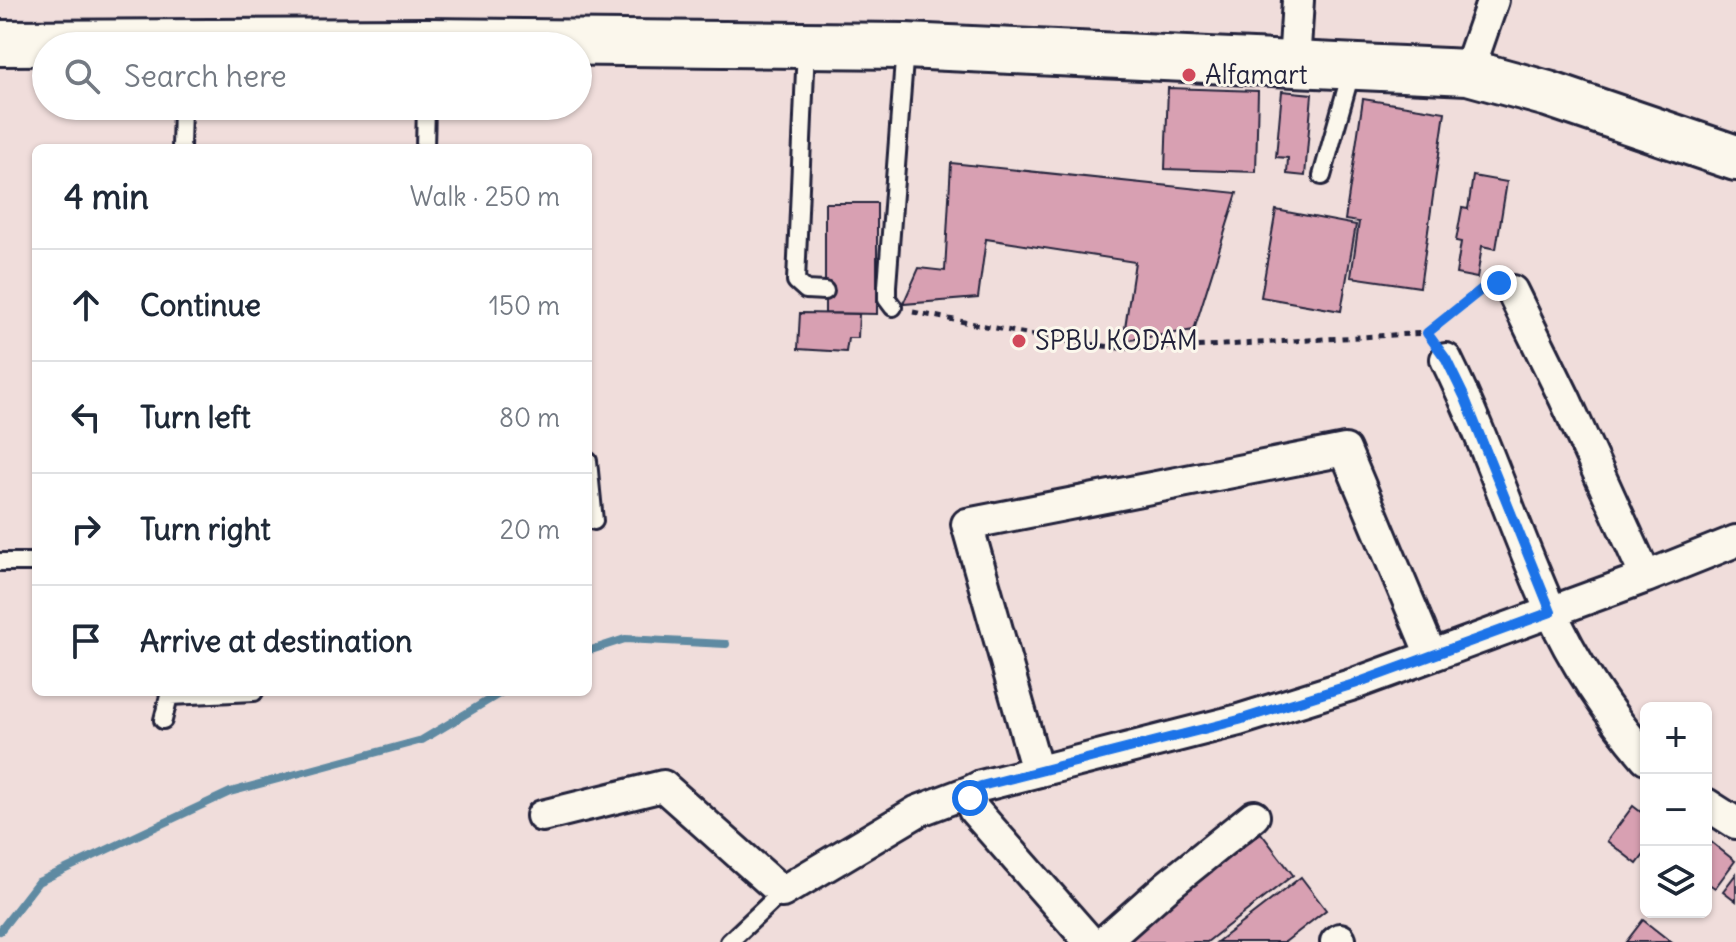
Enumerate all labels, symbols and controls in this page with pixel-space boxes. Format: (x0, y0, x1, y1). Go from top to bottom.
search box (32, 32, 592, 120)
icon: search (60, 54, 104, 98)
text: Search here (124, 57, 287, 95)
place label: Alfamart (1205, 58, 1308, 91)
marker: Alfamart (1180, 66, 1198, 84)
text: 4 min (64, 175, 149, 218)
text: Walk · 250 m (410, 180, 560, 213)
route end (1481, 265, 1517, 301)
icon: ahead (64, 283, 108, 327)
text: Continue (140, 286, 261, 324)
text: 150 m (489, 289, 560, 322)
place label: SPBU KODAM (1035, 324, 1198, 357)
marker: SPBU KODAM (1010, 332, 1028, 350)
icon: left (64, 395, 108, 439)
text: Turn left (140, 398, 251, 436)
text: 80 m (499, 401, 560, 434)
icon: right (64, 507, 108, 551)
text: Turn right (140, 510, 271, 548)
text: 20 m (500, 513, 560, 546)
icon: arrive (64, 619, 108, 663)
text: Arrive at destination (140, 622, 412, 660)
map controls (1640, 702, 1712, 918)
button: + (1640, 702, 1712, 774)
button: − (1640, 774, 1712, 846)
route start (952, 780, 988, 816)
button: layers (1640, 846, 1712, 918)

